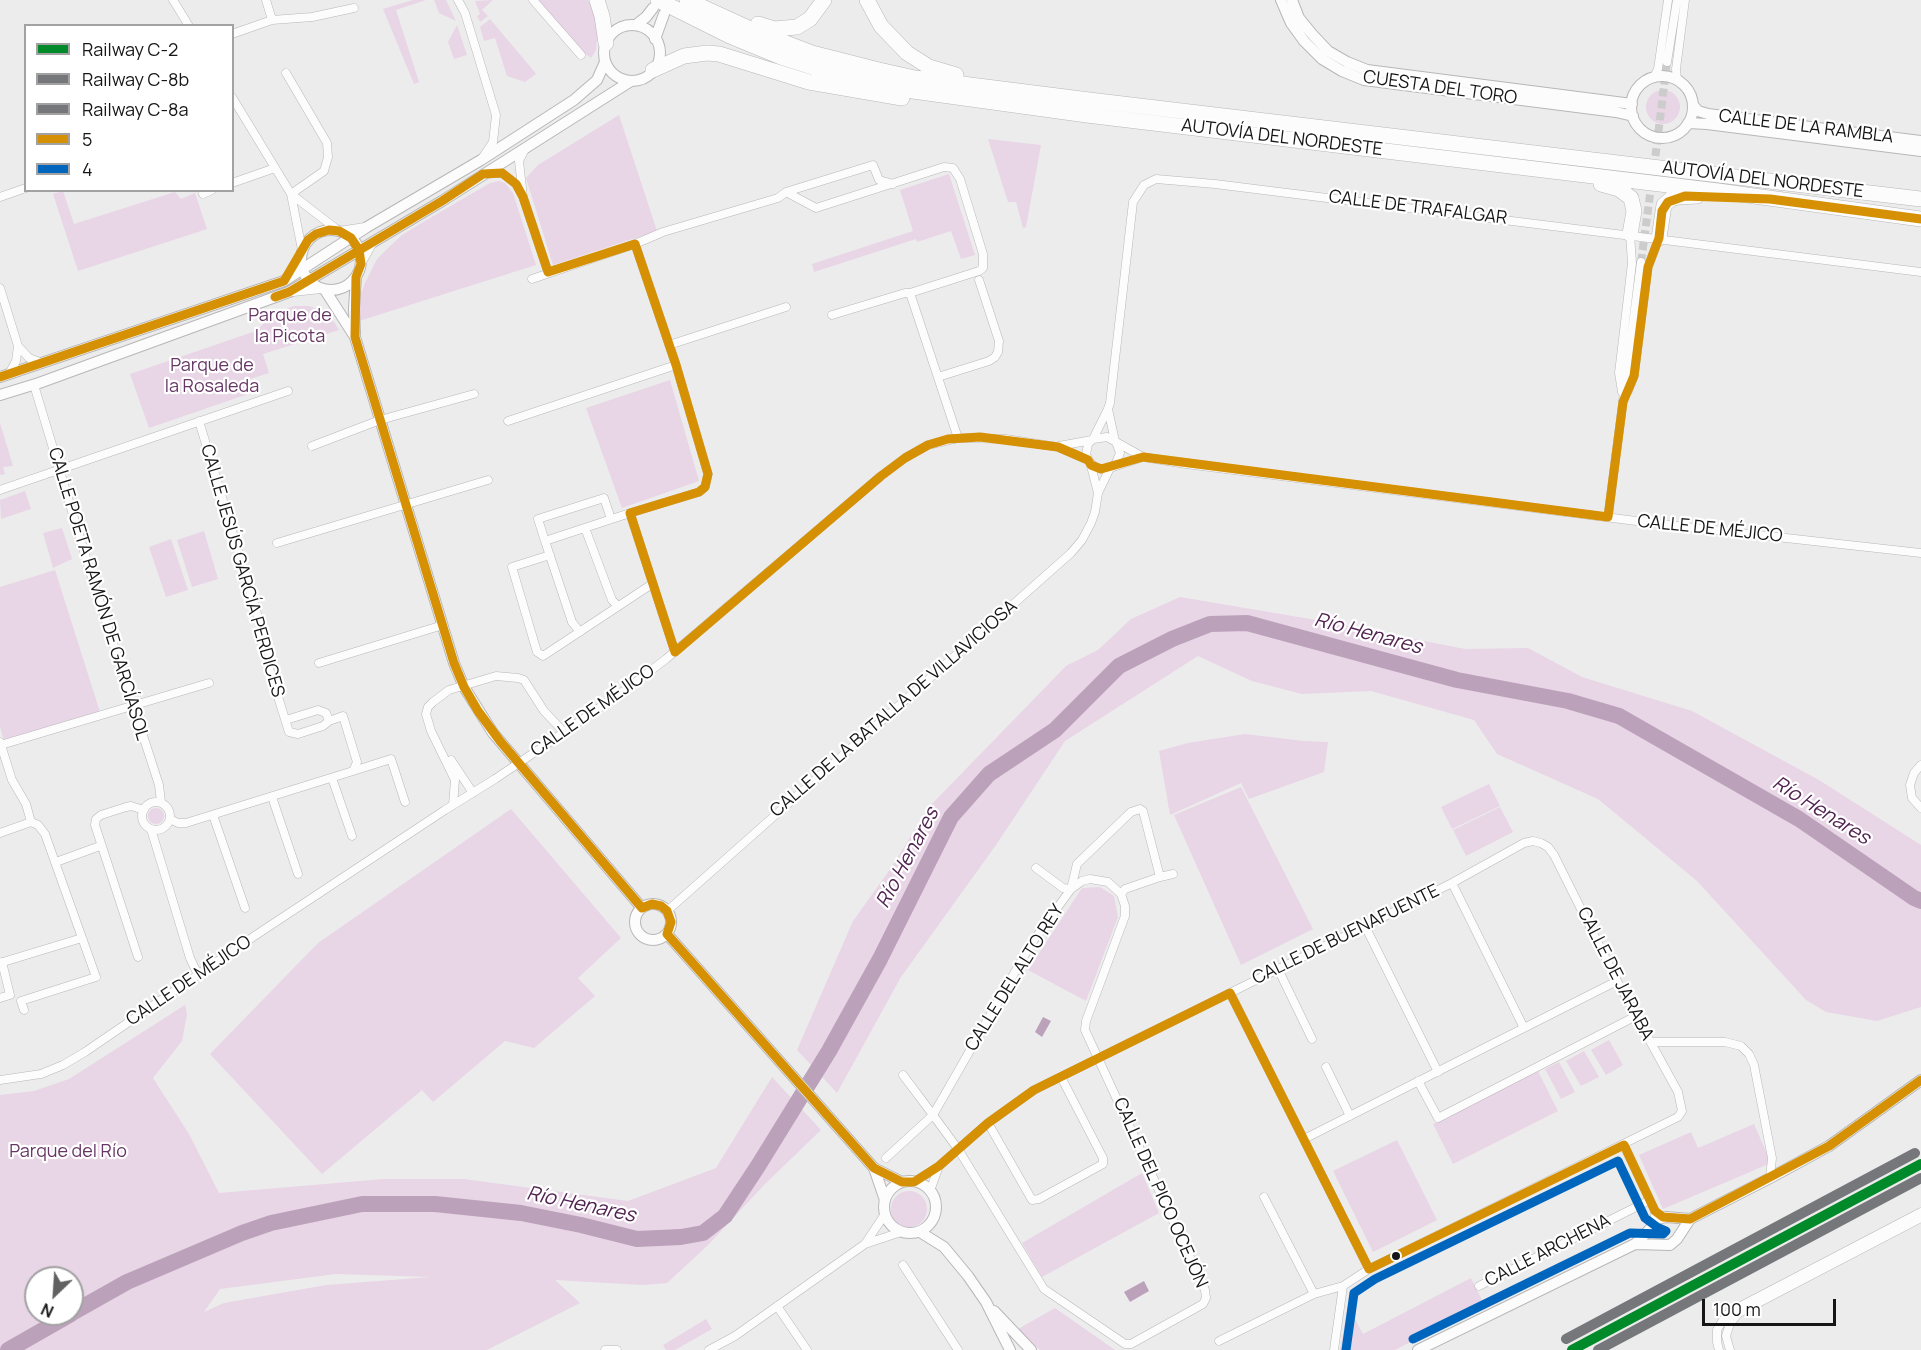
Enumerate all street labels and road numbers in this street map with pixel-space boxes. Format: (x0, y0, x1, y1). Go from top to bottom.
street label: CUESTA DEL TORO (1362, 67, 1518, 109)
street label: CALLE DE LA RAMBLA (1717, 106, 1895, 148)
street label: AUTOVÍA DEL NORDESTE (1180, 115, 1384, 161)
street label: AUTOVÍA DEL NORDESTE (1661, 157, 1865, 203)
street label: CALLE DE TRAFALGAR (1327, 186, 1509, 230)
street label: CALLE JESÚS GARCÍA PERDICES (196, 442, 288, 700)
street label: CALLE POETA RAMÓN DE GARCÍASOL (43, 445, 153, 743)
street label: CALLE DE MÉJICO (1636, 511, 1784, 547)
street label: CALLE DE LA BATALLA DE VILLAVICIOSA (766, 596, 1022, 822)
street label: CALLE DE MÉJICO (527, 660, 659, 762)
street label: CALLE DE BUENAFUENTE (1249, 880, 1443, 990)
street label: CALLE DEL ALTO REY (961, 901, 1069, 1055)
street label: CALLE DE JARABA (1572, 904, 1658, 1044)
street label: CALLE DE MÉJICO (122, 931, 256, 1031)
street label: CALLE DEL PICO OCEJÓN (1108, 1095, 1212, 1291)
street label: CALLE ARCHENA (1482, 1210, 1614, 1292)

